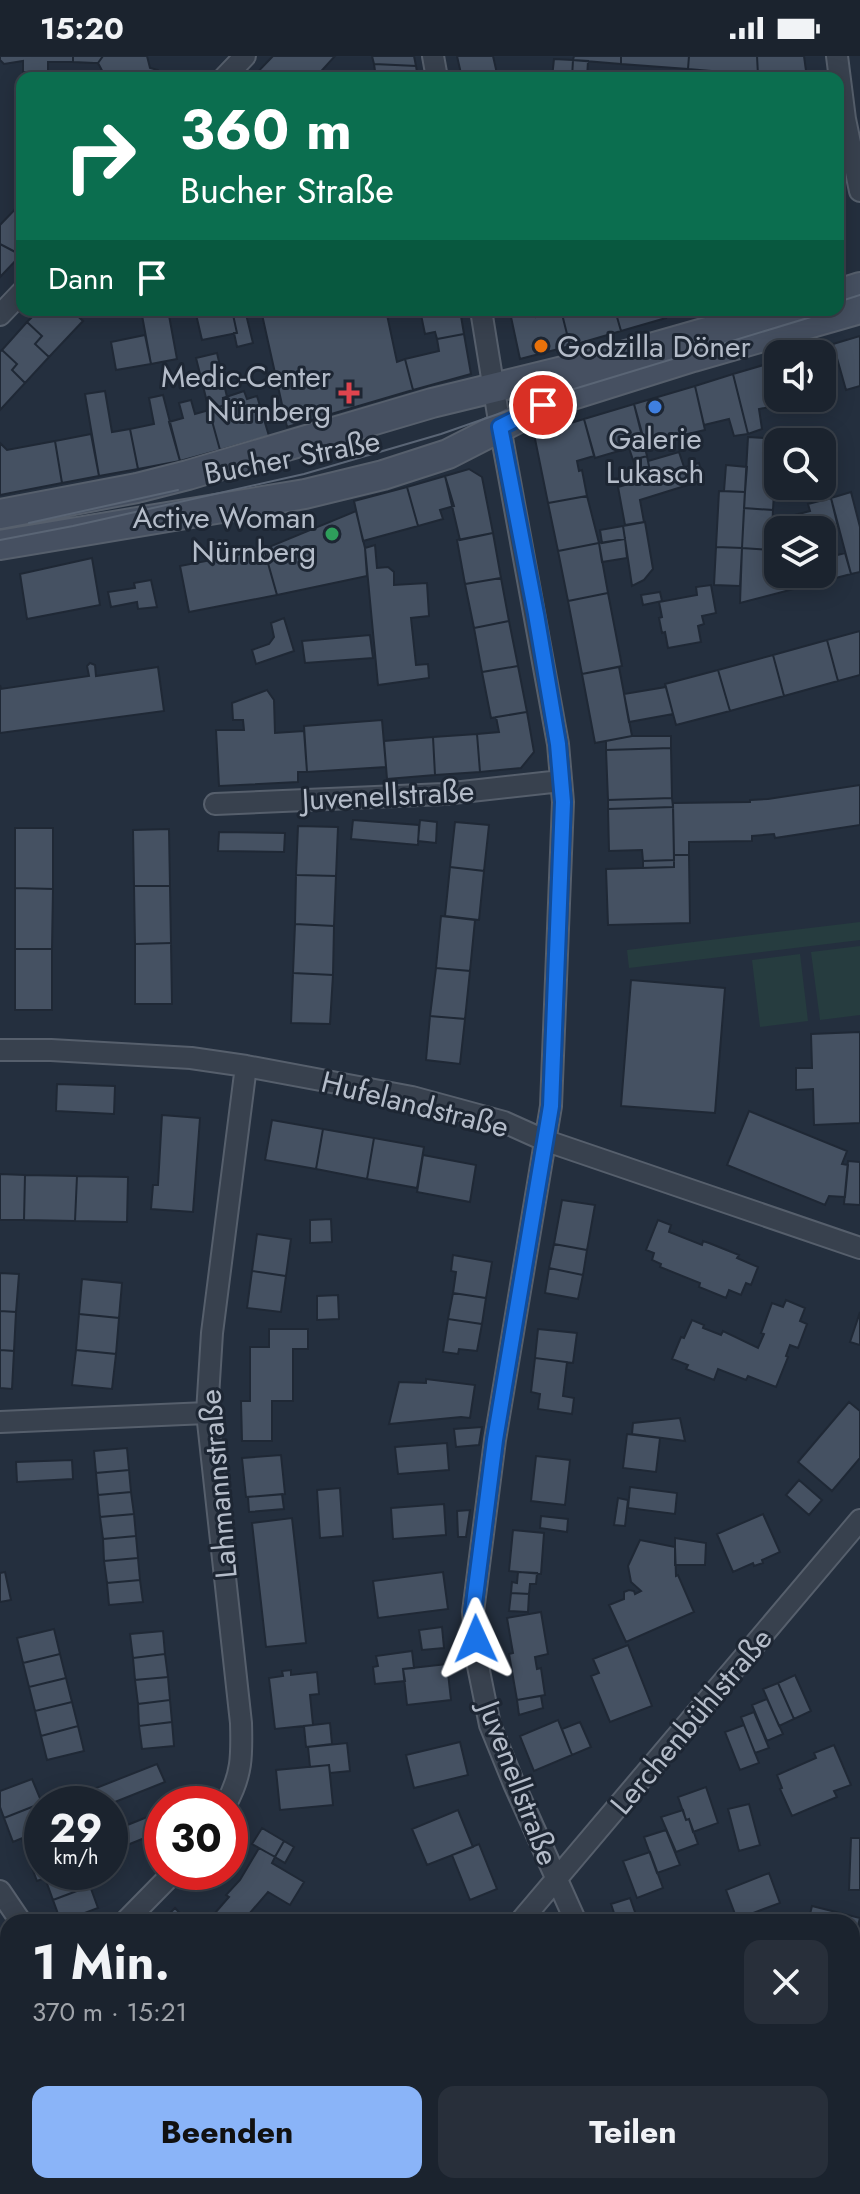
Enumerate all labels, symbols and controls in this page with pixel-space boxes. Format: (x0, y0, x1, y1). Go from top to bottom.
text: 15:20 (40, 7, 124, 50)
text: 360 m (180, 89, 352, 170)
icon: right (48, 104, 152, 208)
text: Bucher Straße (180, 164, 394, 216)
icon: arrive (130, 256, 174, 300)
text: Dann (48, 257, 114, 300)
place label: Godzilla Döner (557, 325, 752, 368)
marker: Godzilla Döner (532, 337, 550, 355)
map controls (764, 340, 836, 588)
button: sound (764, 340, 836, 412)
place label: Medic-Center Nürnberg (161, 355, 332, 432)
pin (509, 371, 577, 439)
marker: Medic-Center Nürnberg (338, 382, 360, 404)
icon: arrive (521, 383, 565, 427)
marker: Galerie Lukasch (646, 398, 664, 416)
place label: Galerie Lukasch (606, 417, 704, 494)
street label: Bucher Straße (200, 419, 384, 495)
button: search (764, 428, 836, 500)
place label: Active Woman Nürnberg (132, 496, 316, 573)
button: layers (764, 516, 836, 588)
marker: Active Woman Nürnberg (323, 525, 341, 543)
street label: Juvenellstraße (297, 769, 475, 821)
street label: Hufelandstraße (317, 1060, 513, 1148)
street label: Lahmannstraße (188, 1388, 248, 1580)
position arrow (434, 1597, 518, 1681)
street label: Lerchenbühlstraße (600, 1618, 782, 1824)
street label: Juvenellstraße (467, 1691, 570, 1871)
speed limit sign: 30 (144, 1786, 248, 1890)
text: 29 (50, 1799, 103, 1857)
text: km/h (53, 1843, 99, 1872)
text: 1 Min. (32, 1928, 170, 1997)
button: close (744, 1940, 828, 2024)
text: 370 m · 15:21 (32, 1993, 187, 2031)
button: Beenden (32, 2086, 422, 2178)
button: Teilen (438, 2086, 828, 2178)

